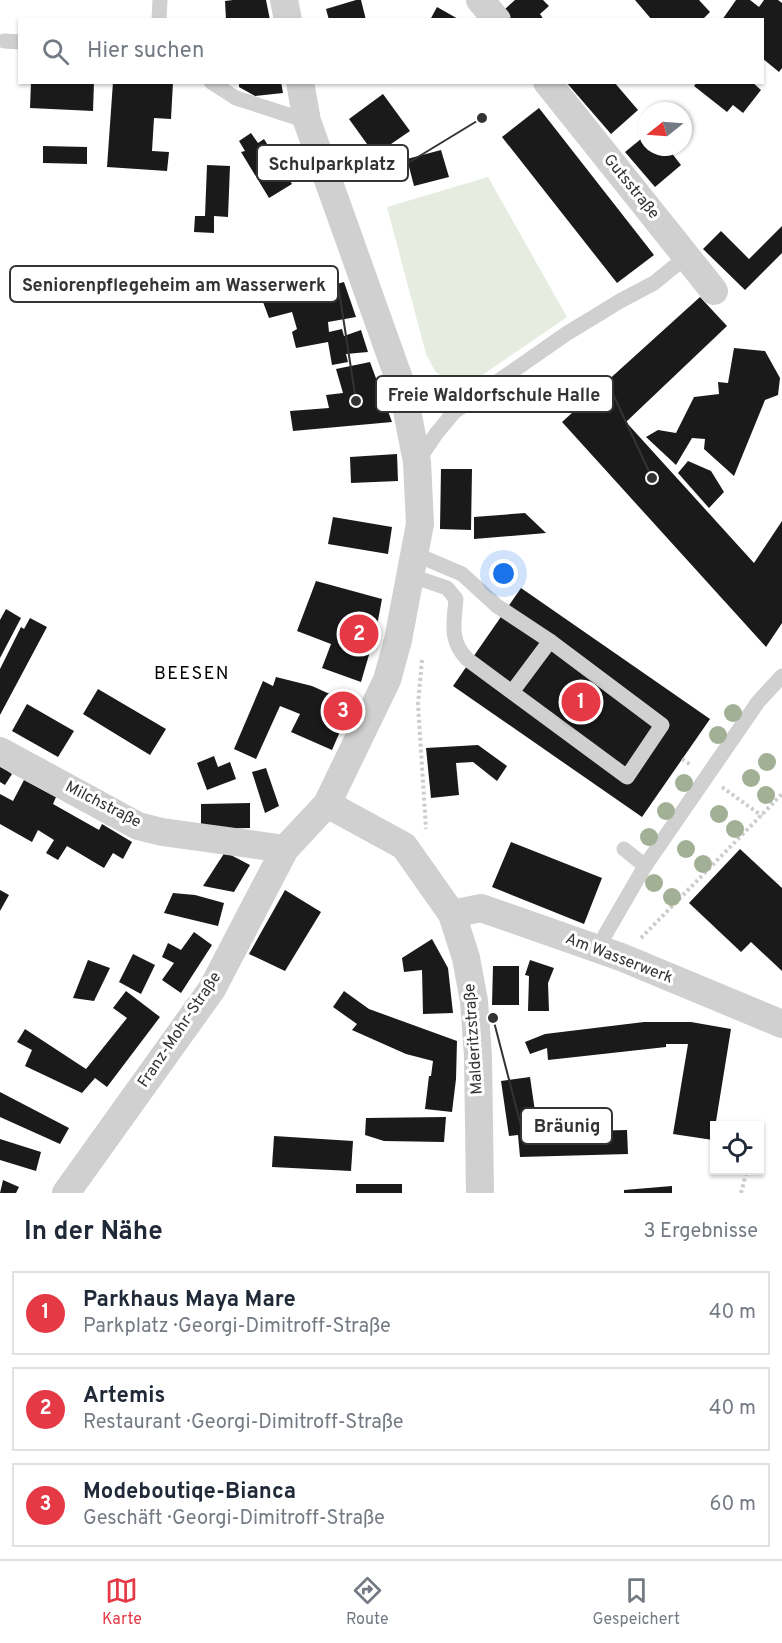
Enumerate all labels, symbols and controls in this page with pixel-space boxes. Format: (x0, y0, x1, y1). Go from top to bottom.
search box (18, 18, 764, 84)
icon: search (39, 35, 72, 68)
text: Hier suchen (87, 38, 204, 65)
north arrow (638, 102, 692, 156)
callout: Schulparkplatz (257, 145, 408, 181)
street label: Gutsstraße (599, 150, 663, 224)
text: Schulparkplatz (268, 154, 396, 177)
callout: Seniorenpflegeheim am Wasserwerk (10, 266, 338, 302)
text: Seniorenpflegeheim am Wasserwerk (22, 275, 326, 298)
callout: Freie Waldorfschule Halle (376, 376, 613, 412)
text: Freie Waldorfschule Halle (388, 385, 600, 408)
your location (489, 559, 518, 588)
pin: 2 (340, 612, 378, 656)
district label: BEESEN (154, 663, 230, 686)
pin: 1 (562, 680, 600, 724)
pin: 3 (324, 688, 362, 734)
street label: Milchstraße (62, 777, 144, 833)
street label: Am Wasserwerk (562, 929, 676, 989)
street label: Franz-Mohr-Straße (134, 968, 226, 1092)
street label: Malderitzstraße (460, 983, 488, 1095)
callout: Bräunig (521, 1108, 612, 1144)
text: Bräunig (534, 1116, 600, 1139)
map controls (710, 1121, 764, 1175)
button: locate (710, 1121, 764, 1175)
text: In der Nähe (24, 1216, 163, 1249)
text: 3 Ergebnisse (643, 1219, 758, 1245)
text: Parkhaus Maya Mare (83, 1287, 296, 1314)
text: 1 (42, 1300, 50, 1326)
text: 40 m (709, 1300, 756, 1326)
text: Parkplatz · Georgi-Dimitroff-Straße (83, 1314, 391, 1340)
text: Artemis (83, 1383, 165, 1410)
text: 2 (39, 1396, 52, 1422)
text: 40 m (709, 1396, 756, 1422)
text: Restaurant · Georgi-Dimitroff-Straße (83, 1410, 404, 1436)
text: Modeboutiqe-Bianca (83, 1479, 296, 1506)
text: 3 (40, 1492, 52, 1518)
text: 60 m (710, 1492, 756, 1518)
text: Geschäft · Georgi-Dimitroff-Straße (83, 1506, 385, 1532)
tab: Karte (102, 1574, 142, 1630)
tab: Route (346, 1574, 389, 1630)
tab: Gespeichert (593, 1574, 680, 1630)

